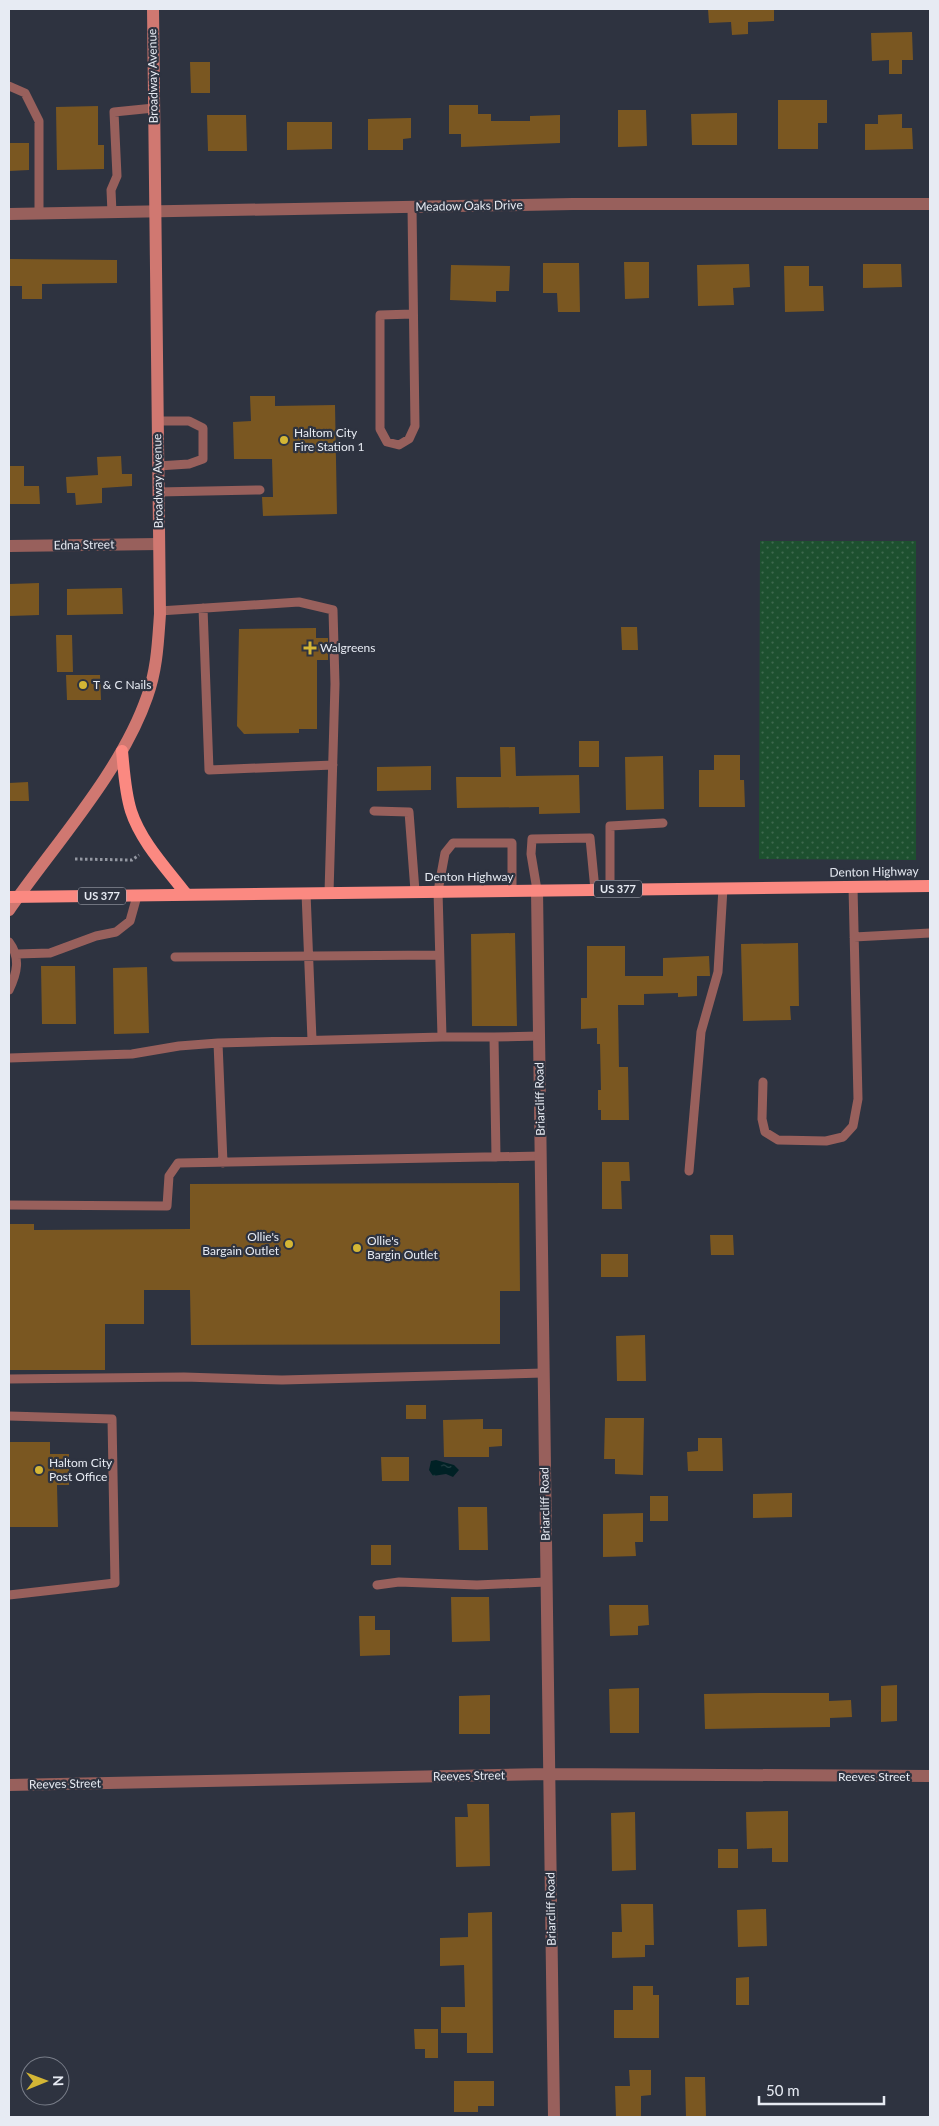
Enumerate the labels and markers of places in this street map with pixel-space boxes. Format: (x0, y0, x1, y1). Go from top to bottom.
place label: Haltom City Fire Station 1 (294, 425, 365, 454)
marker: Haltom City Fire Station 1 (278, 434, 290, 446)
place label: Walgreens (320, 640, 375, 655)
marker: Walgreens (304, 642, 316, 654)
place label: T & C Nails (93, 677, 151, 692)
marker: T & C Nails (77, 679, 89, 691)
place label: Ollie's Bargain Outlet (202, 1229, 280, 1258)
place label: Ollie's Bargin Outlet (367, 1233, 438, 1262)
marker: Ollie's Bargain Outlet (283, 1238, 295, 1250)
marker: Ollie's Bargin Outlet (351, 1242, 363, 1254)
place label: Haltom City Post Office (49, 1455, 113, 1484)
marker: Haltom City Post Office (33, 1464, 45, 1476)

